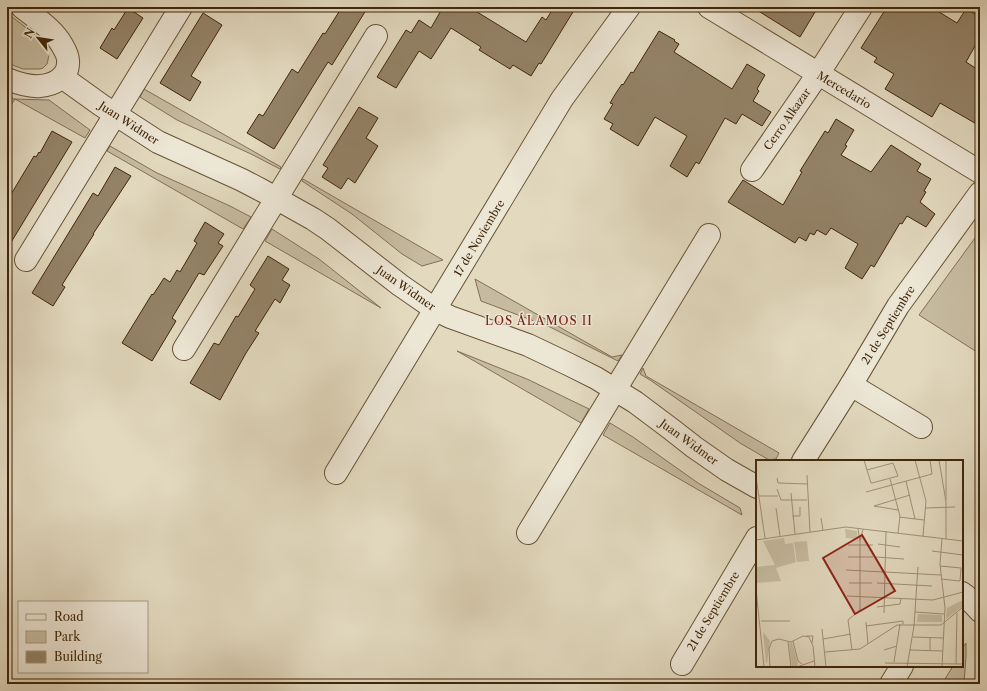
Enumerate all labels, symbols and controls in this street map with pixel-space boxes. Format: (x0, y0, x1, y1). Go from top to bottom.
north arrow (18, 18, 58, 58)
text: N (21, 25, 38, 41)
street label: Mercedario (814, 68, 874, 112)
street label: Cerro Alkazar (760, 85, 814, 153)
street label: Juan Widmer (95, 97, 162, 148)
street label: 17 de Noviembre (451, 197, 507, 279)
street label: Juan Widmer (372, 261, 439, 314)
street label: 21 de Septiembre (858, 283, 918, 367)
district label: LOS ÁLAMOS II (485, 312, 593, 328)
street label: Juan Widmer (655, 415, 721, 468)
inset map (756, 460, 963, 667)
street label: 21 de Septiembre (684, 569, 742, 653)
legend (18, 601, 148, 673)
text: Road (54, 609, 84, 624)
text: Park (54, 629, 81, 644)
text: Building (54, 649, 102, 664)

